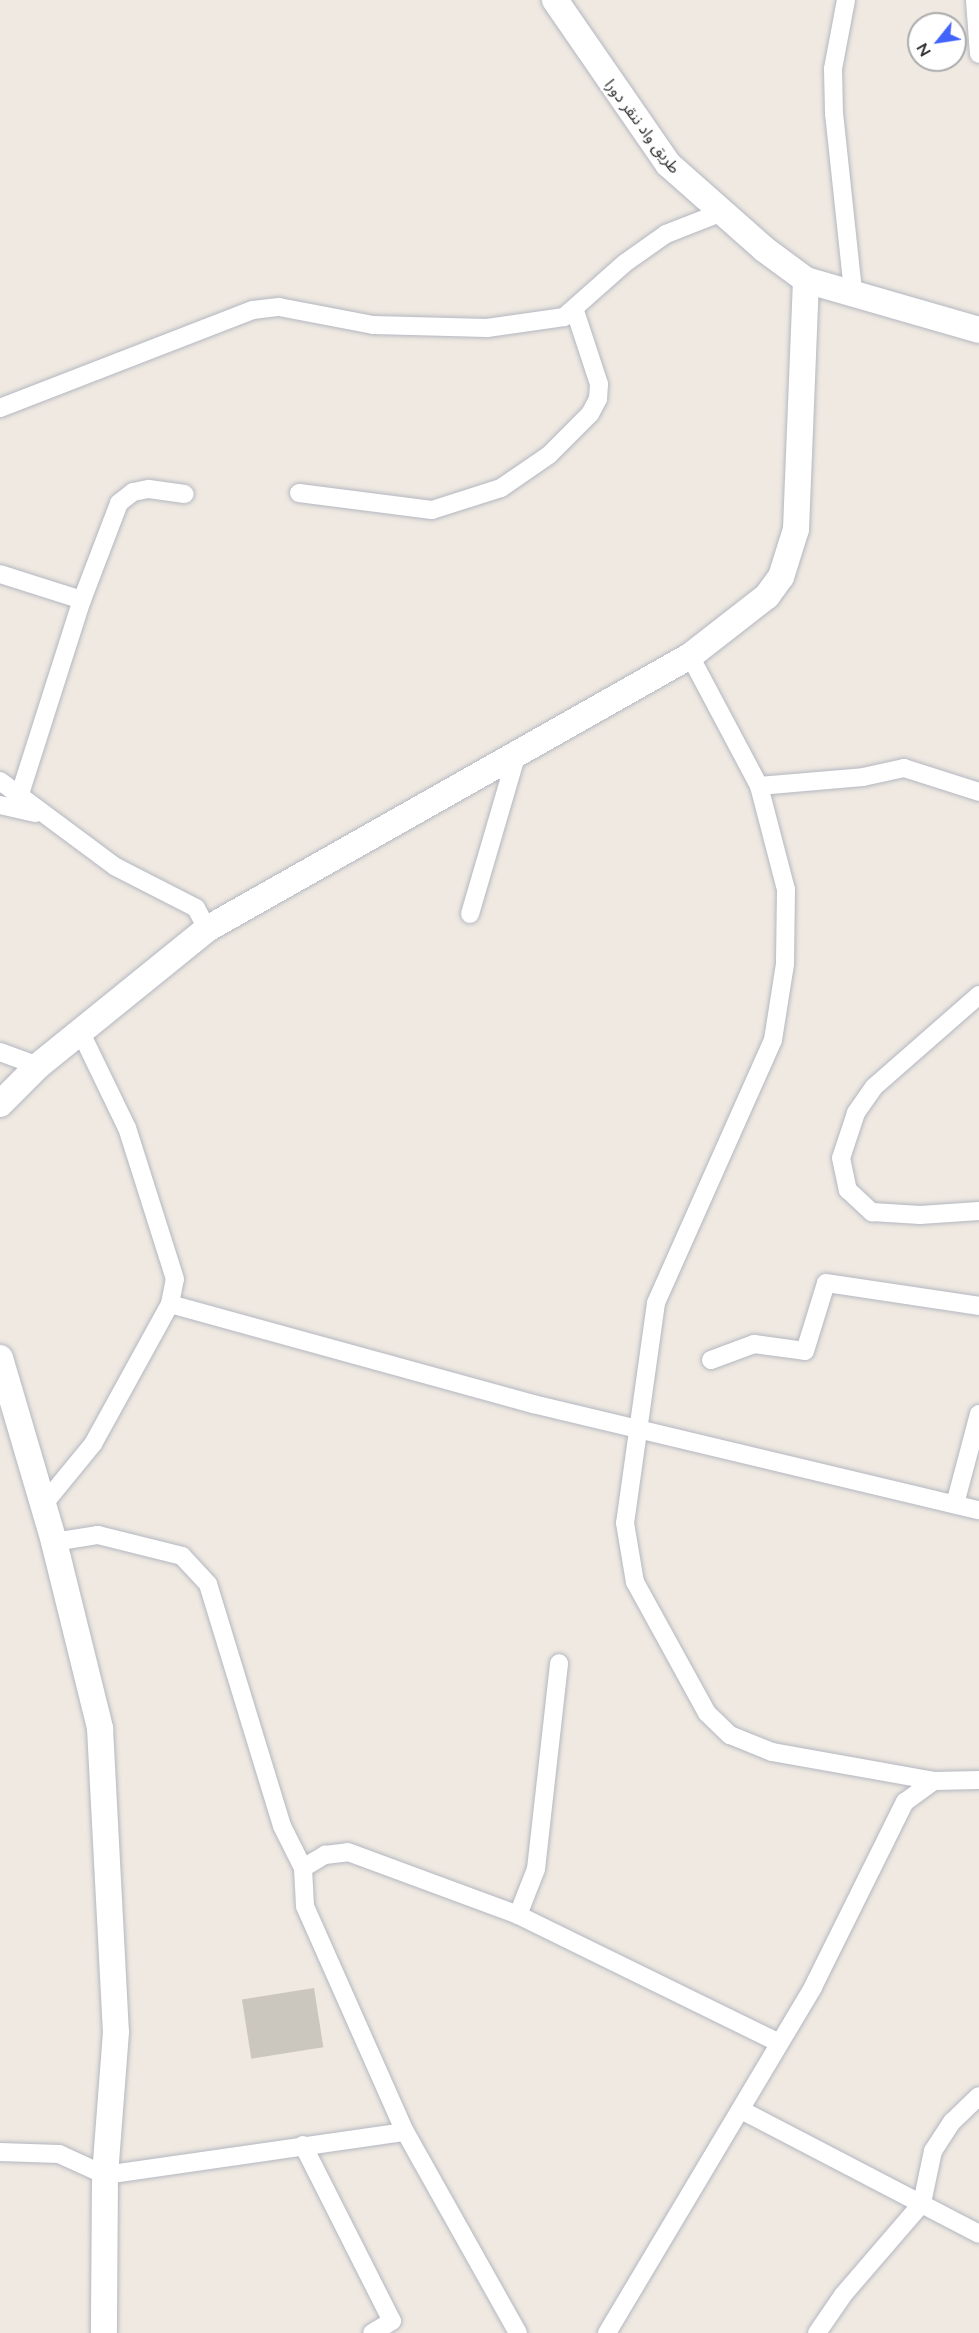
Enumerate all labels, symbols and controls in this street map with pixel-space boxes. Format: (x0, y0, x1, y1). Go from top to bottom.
north arrow (907, 12, 967, 72)
text: N (911, 40, 934, 60)
street label: طريق واد ننقر دورا (601, 75, 685, 177)

